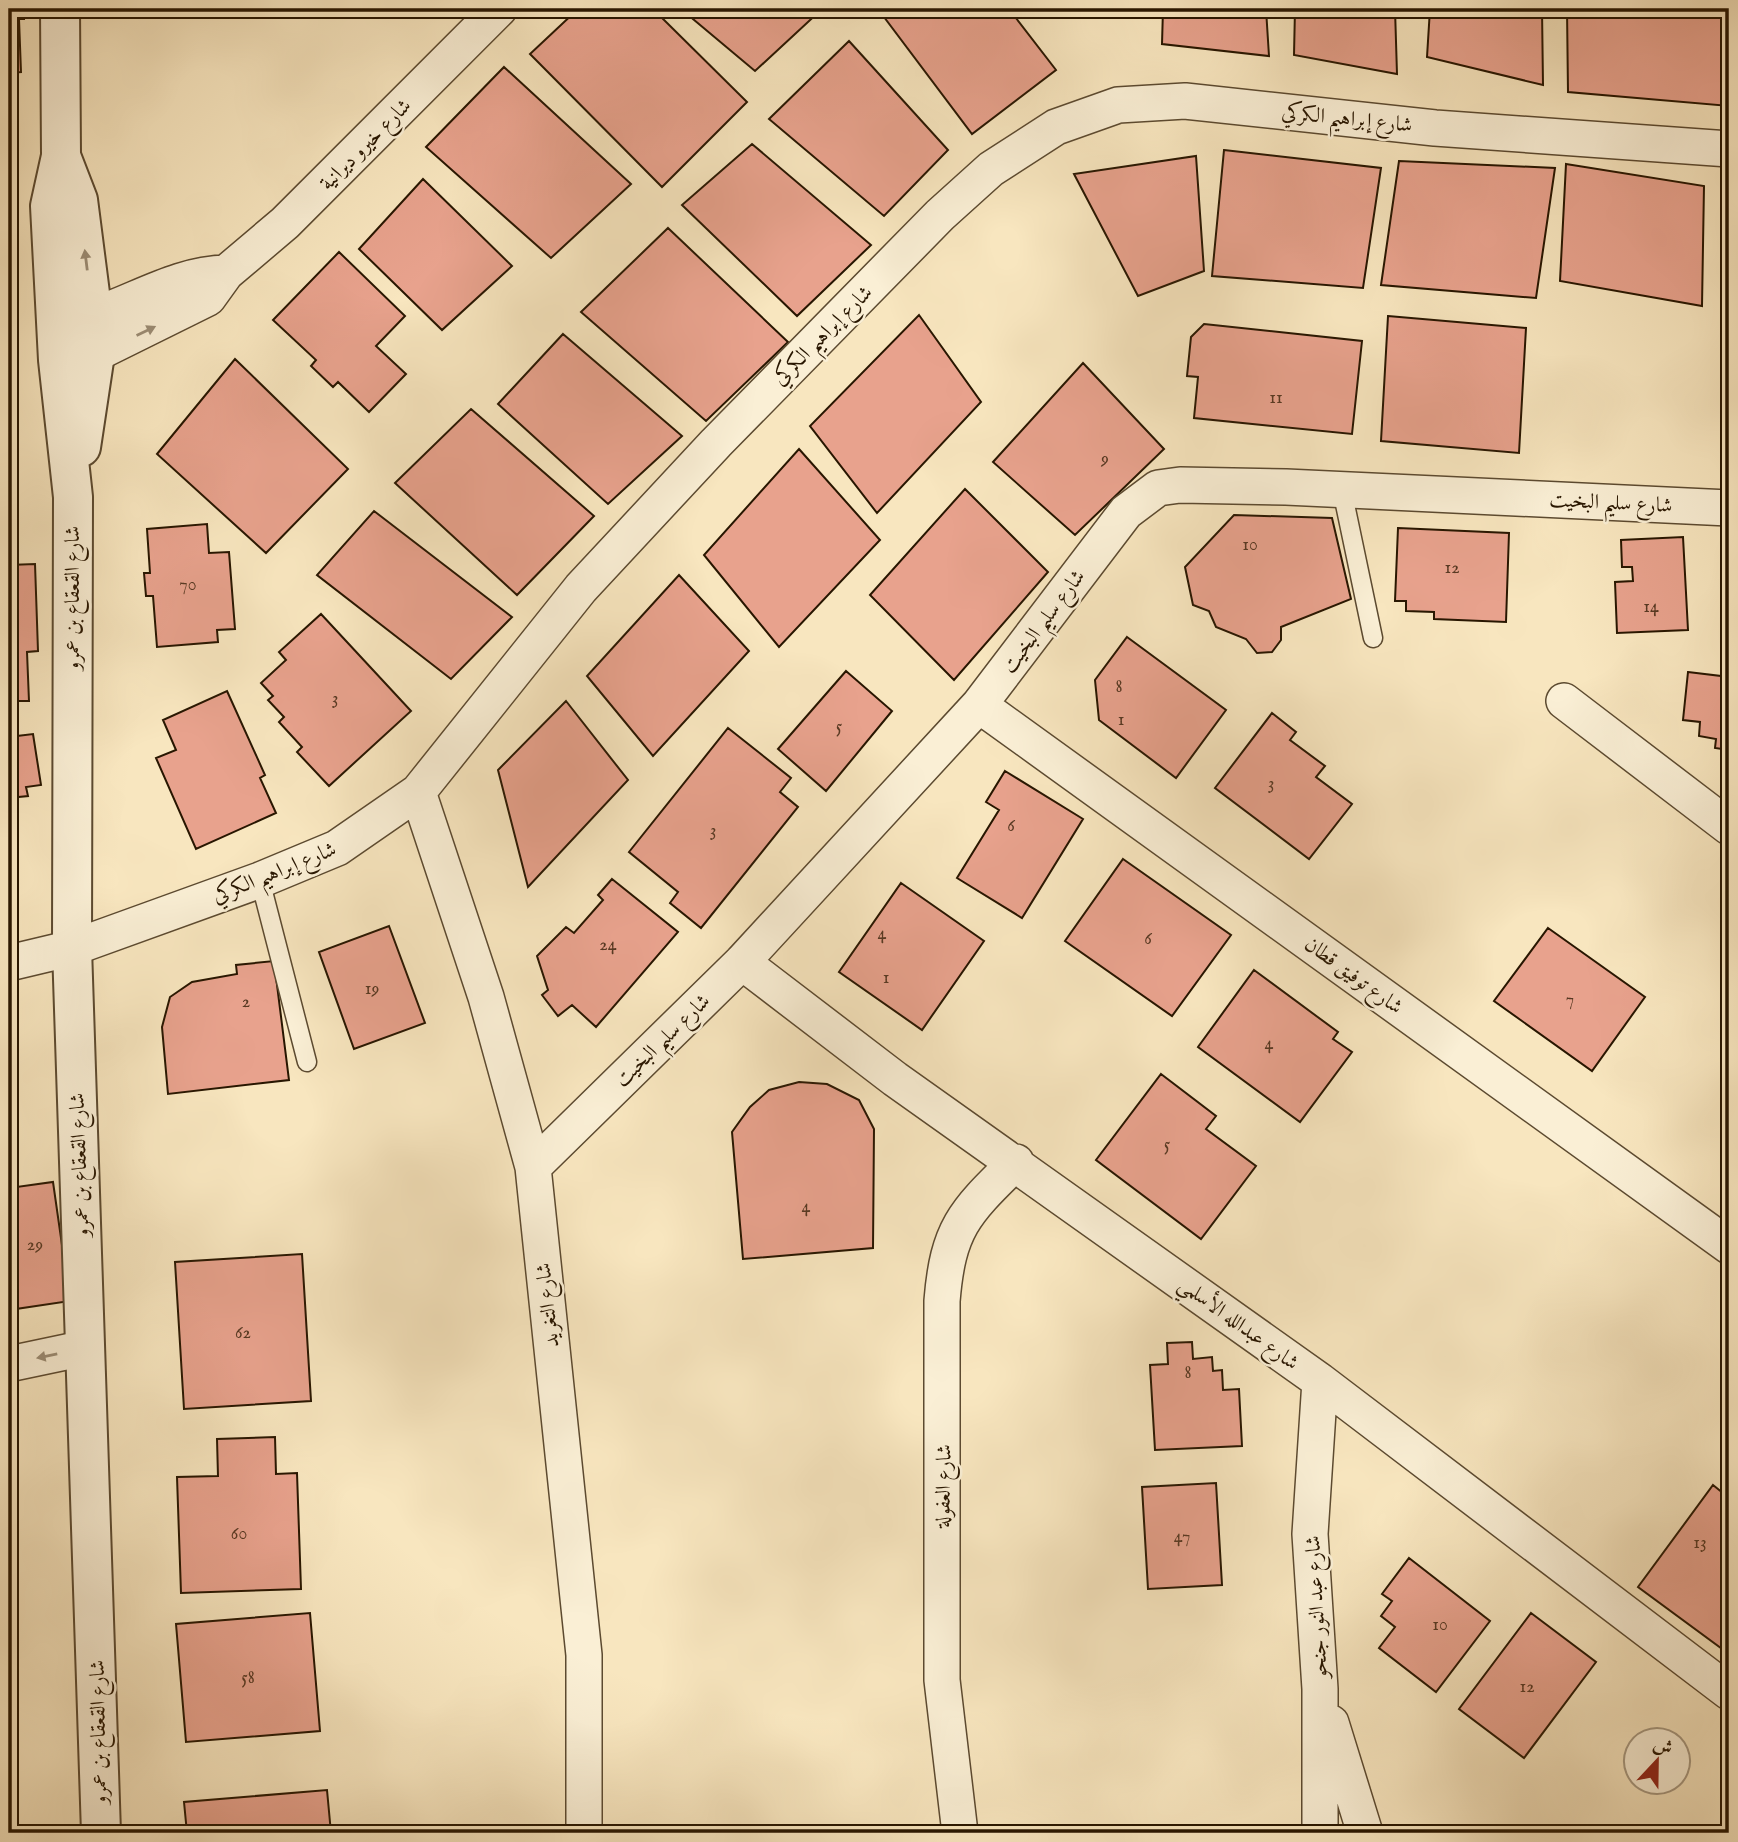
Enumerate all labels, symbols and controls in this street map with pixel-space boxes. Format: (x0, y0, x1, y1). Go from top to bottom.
street label: شارع خيرو ديرانية (314, 93, 420, 199)
street label: شارع إبراهيم الكركي (1280, 98, 1414, 146)
one-way arrow (80, 249, 91, 271)
street label: شارع إبراهيم الكركي (766, 279, 883, 396)
one-way arrow (136, 326, 156, 337)
house number: 11 (1269, 387, 1283, 410)
house number: 9 (1100, 448, 1109, 471)
street label: شارع سليم البخيت (1548, 487, 1673, 526)
street label: شارع القعقاع بن عمرو (60, 526, 90, 672)
house number: 10 (1242, 534, 1258, 557)
house number: 12 (1444, 557, 1460, 580)
street label: شارع سليم البخيت (996, 565, 1097, 683)
house number: 70 (179, 574, 197, 597)
house number: 14 (1643, 596, 1659, 619)
house number: 8 (1115, 676, 1123, 699)
house number: 3 (332, 688, 338, 711)
house number: 1 (1118, 709, 1124, 732)
house number: 5 (836, 716, 843, 739)
house number: 3 (1268, 773, 1274, 796)
house number: 6 (1007, 815, 1015, 838)
house number: 3 (710, 820, 716, 843)
street label: شارع إبراهيم الكركي (208, 835, 343, 916)
house number: 4 (878, 923, 887, 946)
house number: 6 (1144, 928, 1152, 951)
street label: شارع توفيق قطان (1297, 931, 1408, 1024)
house number: 24 (599, 934, 617, 957)
house number: 1 (883, 967, 889, 990)
house number: 19 (365, 978, 379, 1001)
street label: شارع سليم البخيت (609, 989, 721, 1098)
house number: 7 (1566, 989, 1574, 1012)
house number: 2 (242, 991, 250, 1014)
house number: 4 (1265, 1033, 1274, 1056)
street label: شارع القعقاع بن عمرو (64, 1092, 100, 1240)
house number: 5 (1164, 1134, 1171, 1157)
house number: 4 (802, 1196, 811, 1219)
house number: 29 (27, 1234, 43, 1257)
street label: شارع التغريد (531, 1261, 569, 1348)
street label: شارع عبدالله الأسلمي (1170, 1269, 1306, 1381)
house number: 62 (235, 1322, 251, 1345)
one-way arrow (36, 1350, 58, 1361)
house number: 8 (1184, 1362, 1192, 1385)
street label: شارع العفولة (930, 1444, 962, 1529)
house number: 60 (231, 1523, 247, 1546)
house number: 47 (1174, 1526, 1190, 1549)
house number: 13 (1693, 1532, 1707, 1555)
street label: شارع عبد النور جنحو (1300, 1535, 1338, 1681)
house number: 10 (1432, 1614, 1448, 1637)
street label: شارع القعقاع بن عمرو (85, 1660, 117, 1806)
house number: 58 (241, 1667, 255, 1690)
house number: 12 (1519, 1676, 1535, 1699)
north arrow (1622, 1727, 1692, 1797)
text: ش (1649, 1732, 1676, 1762)

